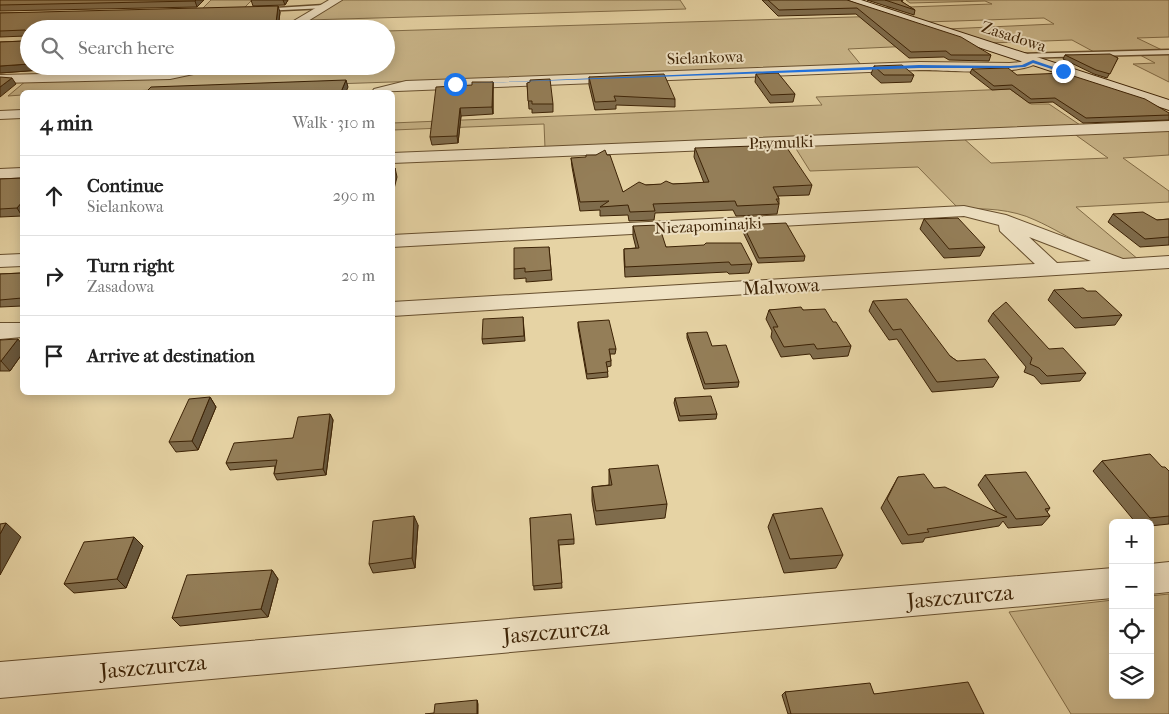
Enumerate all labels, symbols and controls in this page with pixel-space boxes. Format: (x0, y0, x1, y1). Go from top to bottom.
street label: Zasadowa (979, 17, 1049, 56)
search box (20, 20, 395, 75)
icon: search (38, 34, 66, 62)
text: Search here (78, 37, 174, 59)
street label: Sielankowa (666, 47, 744, 68)
route end (1052, 60, 1075, 83)
route start (444, 73, 467, 96)
text: 4 min (40, 111, 93, 135)
text: Walk · 310 m (292, 113, 375, 132)
street label: Prymulki (748, 132, 814, 153)
text: Continue (87, 175, 163, 197)
icon: ahead (40, 182, 68, 210)
text: 290 m (333, 186, 375, 205)
text: Sielankowa (87, 197, 164, 216)
street label: Niezapominajki (654, 213, 762, 238)
text: Turn right (87, 255, 174, 277)
icon: right (40, 262, 68, 290)
text: 20 m (341, 266, 375, 285)
street label: Malwowa (742, 274, 820, 300)
text: Zasadowa (87, 277, 154, 296)
icon: arrive (40, 342, 68, 370)
text: Arrive at destination (87, 345, 255, 367)
map controls (1109, 519, 1154, 699)
button: + (1109, 519, 1154, 564)
button: − (1109, 564, 1154, 609)
street label: Jaszczurcza (904, 579, 1015, 615)
button: locate (1109, 609, 1154, 654)
street label: Jaszczurcza (500, 614, 611, 650)
street label: Jaszczurcza (97, 649, 208, 685)
button: layers (1109, 654, 1154, 699)

